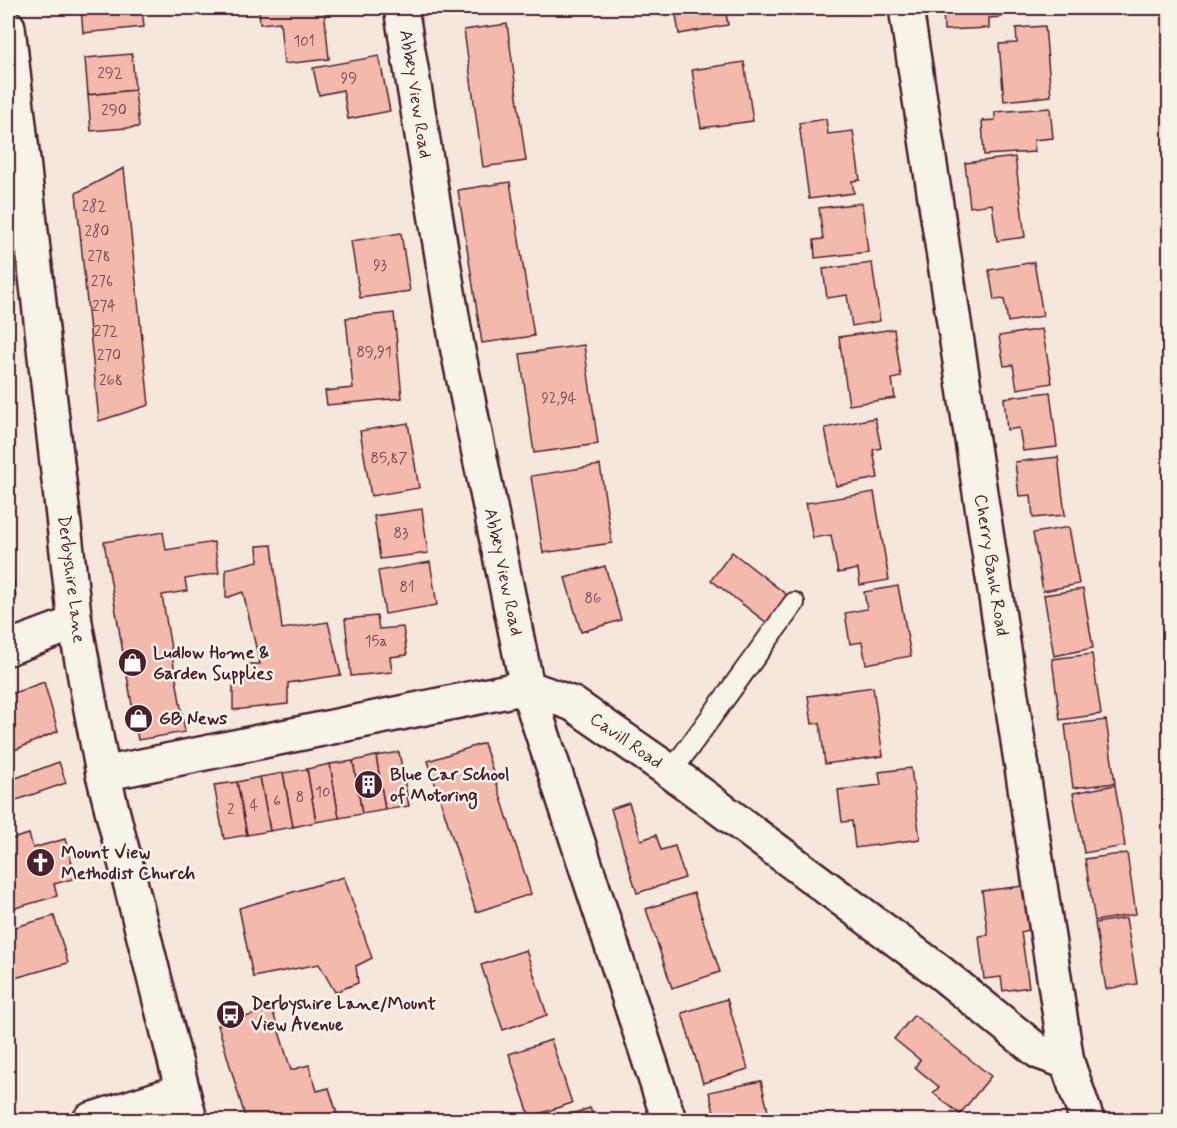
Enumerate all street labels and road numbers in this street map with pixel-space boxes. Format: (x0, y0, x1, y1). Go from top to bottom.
street label: Abbey View Road (393, 28, 437, 160)
street label: Cherry Bank Road (968, 492, 1014, 638)
street label: Abbey View Road (478, 506, 528, 638)
street label: Derbyshire Lane (51, 514, 91, 644)
street label: Cavill Road (585, 707, 667, 775)

